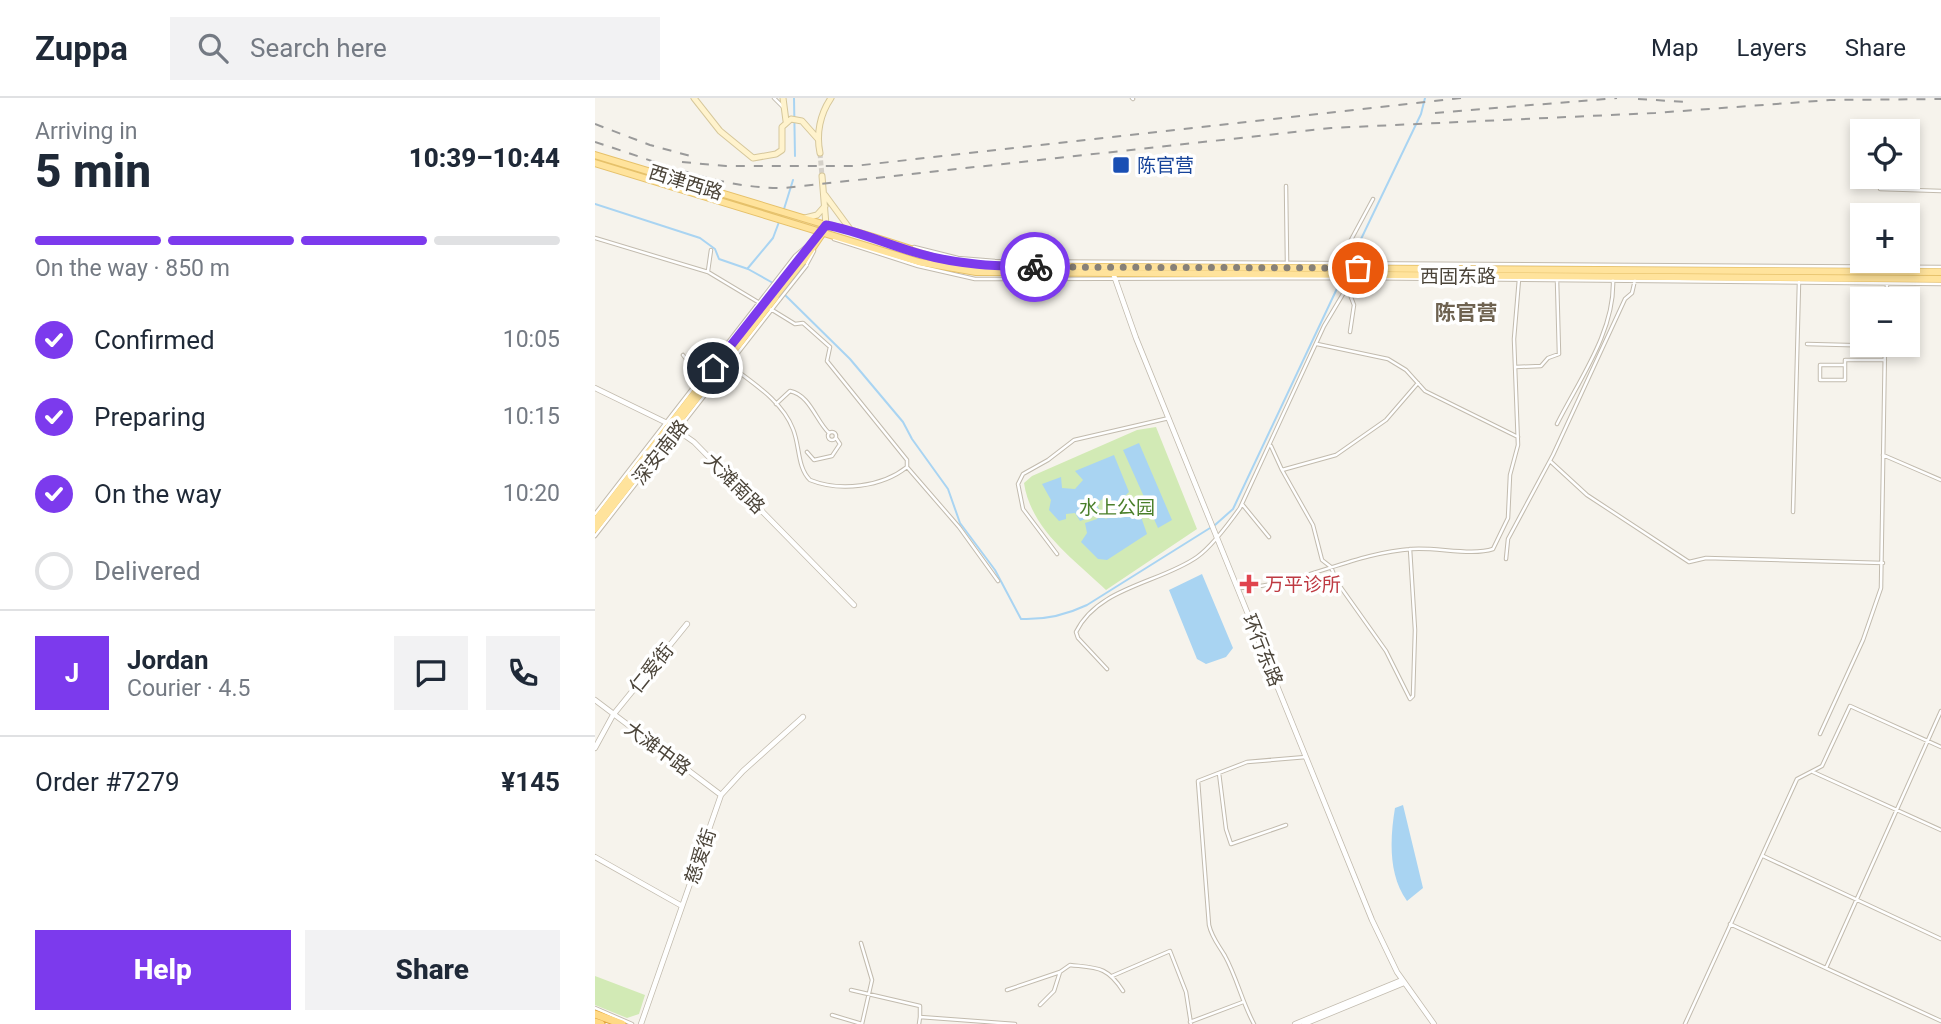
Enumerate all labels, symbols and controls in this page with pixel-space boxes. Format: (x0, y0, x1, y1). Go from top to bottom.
search box (170, 17, 660, 80)
text: Zuppa (35, 29, 128, 68)
icon: search (194, 29, 232, 67)
text: Search here (250, 33, 387, 63)
text: Map (1651, 34, 1699, 62)
text: Layers (1737, 34, 1807, 62)
text: Share (1845, 34, 1906, 62)
text: Arriving in (35, 118, 138, 145)
map controls (1850, 119, 1920, 357)
button: locate (1850, 119, 1920, 189)
text: 10:39–10:44 (409, 143, 560, 173)
text: 5 min (35, 144, 151, 198)
place label: 陈官营 (1137, 154, 1194, 177)
marker: 陈官营 (1111, 155, 1131, 175)
street label: 西津西路 (646, 160, 726, 205)
button: + (1850, 203, 1920, 273)
courier (1000, 232, 1070, 302)
pin (1328, 238, 1388, 298)
icon: bike (1016, 248, 1054, 286)
icon: bag (1339, 249, 1377, 287)
text: On the way · 850 m (35, 255, 230, 282)
street label: 西固东路 (1420, 265, 1496, 288)
button: − (1850, 287, 1920, 357)
district label: 陈官营 (1435, 301, 1498, 325)
icon: check (35, 321, 73, 359)
text: Confirmed (94, 325, 215, 355)
text: 10:05 (503, 326, 560, 353)
pin (683, 338, 743, 398)
icon: home (694, 349, 732, 387)
icon: check (35, 398, 73, 436)
text: Preparing (94, 402, 206, 432)
text: 10:15 (503, 403, 560, 430)
street label: 深安南路 (628, 415, 693, 489)
street label: 大滩南路 (700, 448, 770, 518)
icon: check (35, 475, 73, 513)
text: On the way (94, 479, 222, 509)
text: 10:20 (503, 480, 560, 507)
park label: 水上公园 (1079, 496, 1155, 519)
text: Delivered (94, 556, 201, 586)
place label: 万平诊所 (1265, 573, 1341, 596)
marker: 万平诊所 (1239, 574, 1259, 594)
street label: 环行东路 (1238, 611, 1287, 690)
button: chat (394, 636, 468, 710)
button: phone (486, 636, 560, 710)
street label: 仁爱街 (625, 639, 678, 698)
text: Jordan (127, 645, 209, 675)
text: J (65, 658, 79, 688)
text: Courier · 4.5 (127, 675, 250, 702)
street label: 大滩中路 (620, 717, 695, 780)
text: Order #7279 (35, 767, 180, 797)
text: ¥145 (501, 767, 560, 797)
street label: 慈爱街 (680, 825, 721, 887)
button: Help (35, 930, 291, 1010)
button: Share (305, 930, 560, 1010)

